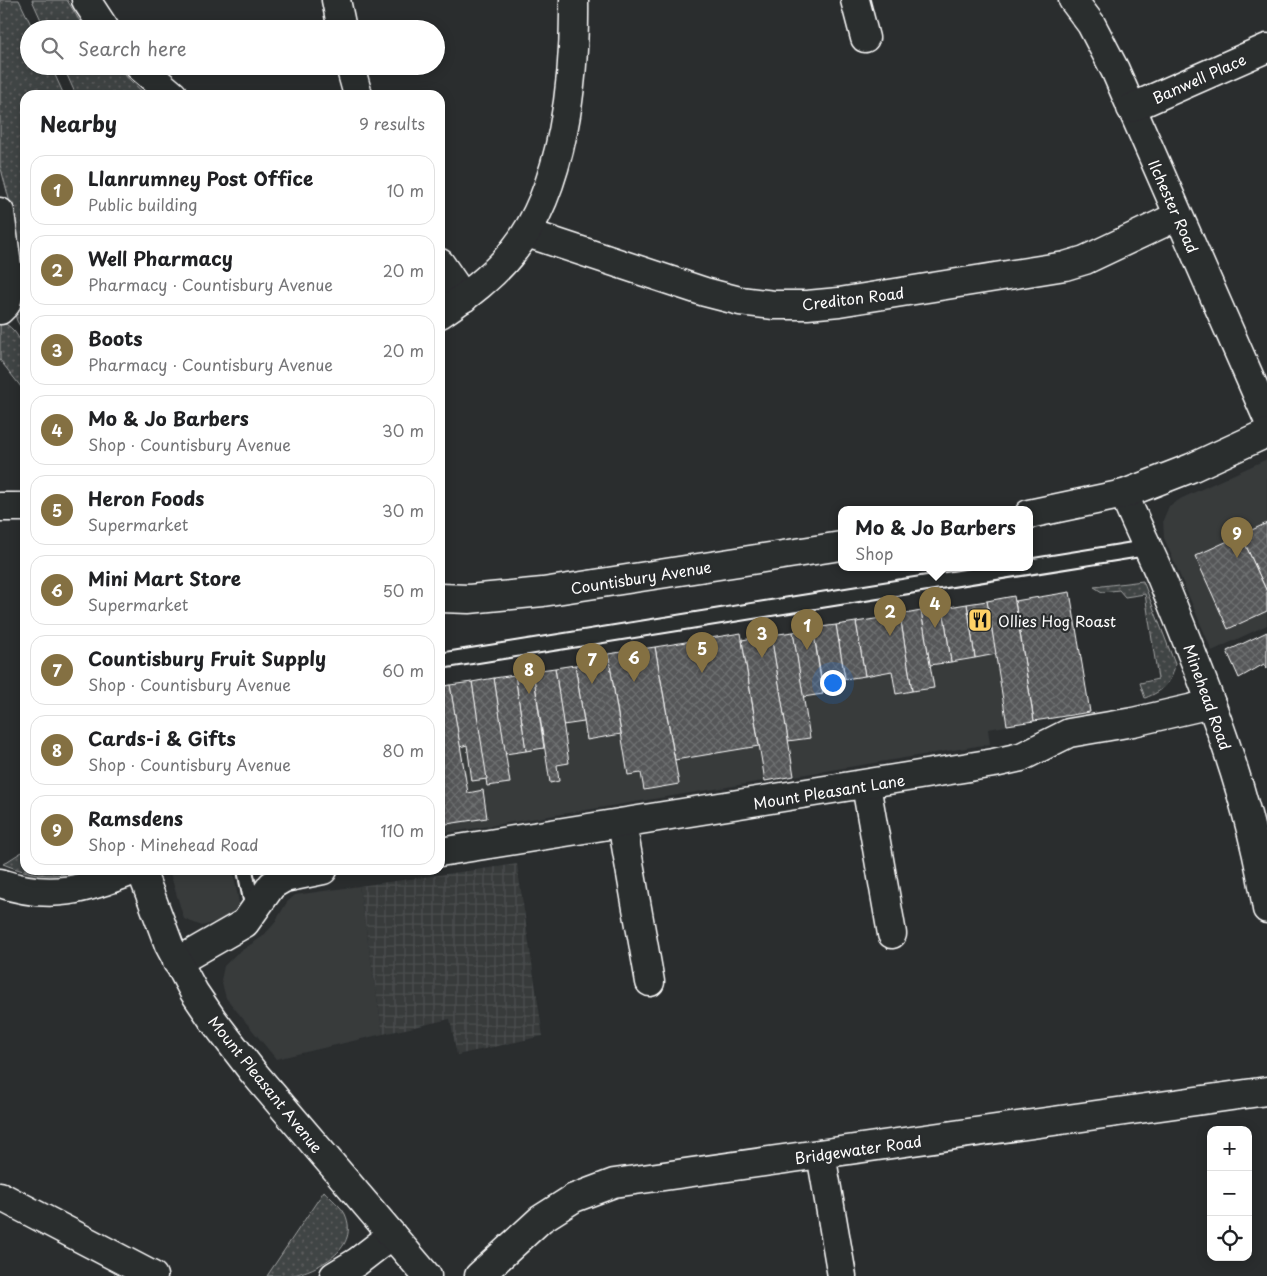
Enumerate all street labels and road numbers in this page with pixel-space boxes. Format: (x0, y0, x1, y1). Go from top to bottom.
street label: Banwell Place (1148, 47, 1250, 109)
street label: Ilchester Road (1143, 156, 1205, 256)
street label: Crediton Road (801, 280, 905, 316)
street label: Countisbury Avenue (569, 555, 713, 599)
street label: Minehead Road (1178, 641, 1238, 753)
street label: Mount Pleasant Lane (752, 768, 906, 814)
street label: Mount Pleasant Avenue (203, 1010, 329, 1158)
street label: Bridgewater Road (793, 1129, 923, 1169)

